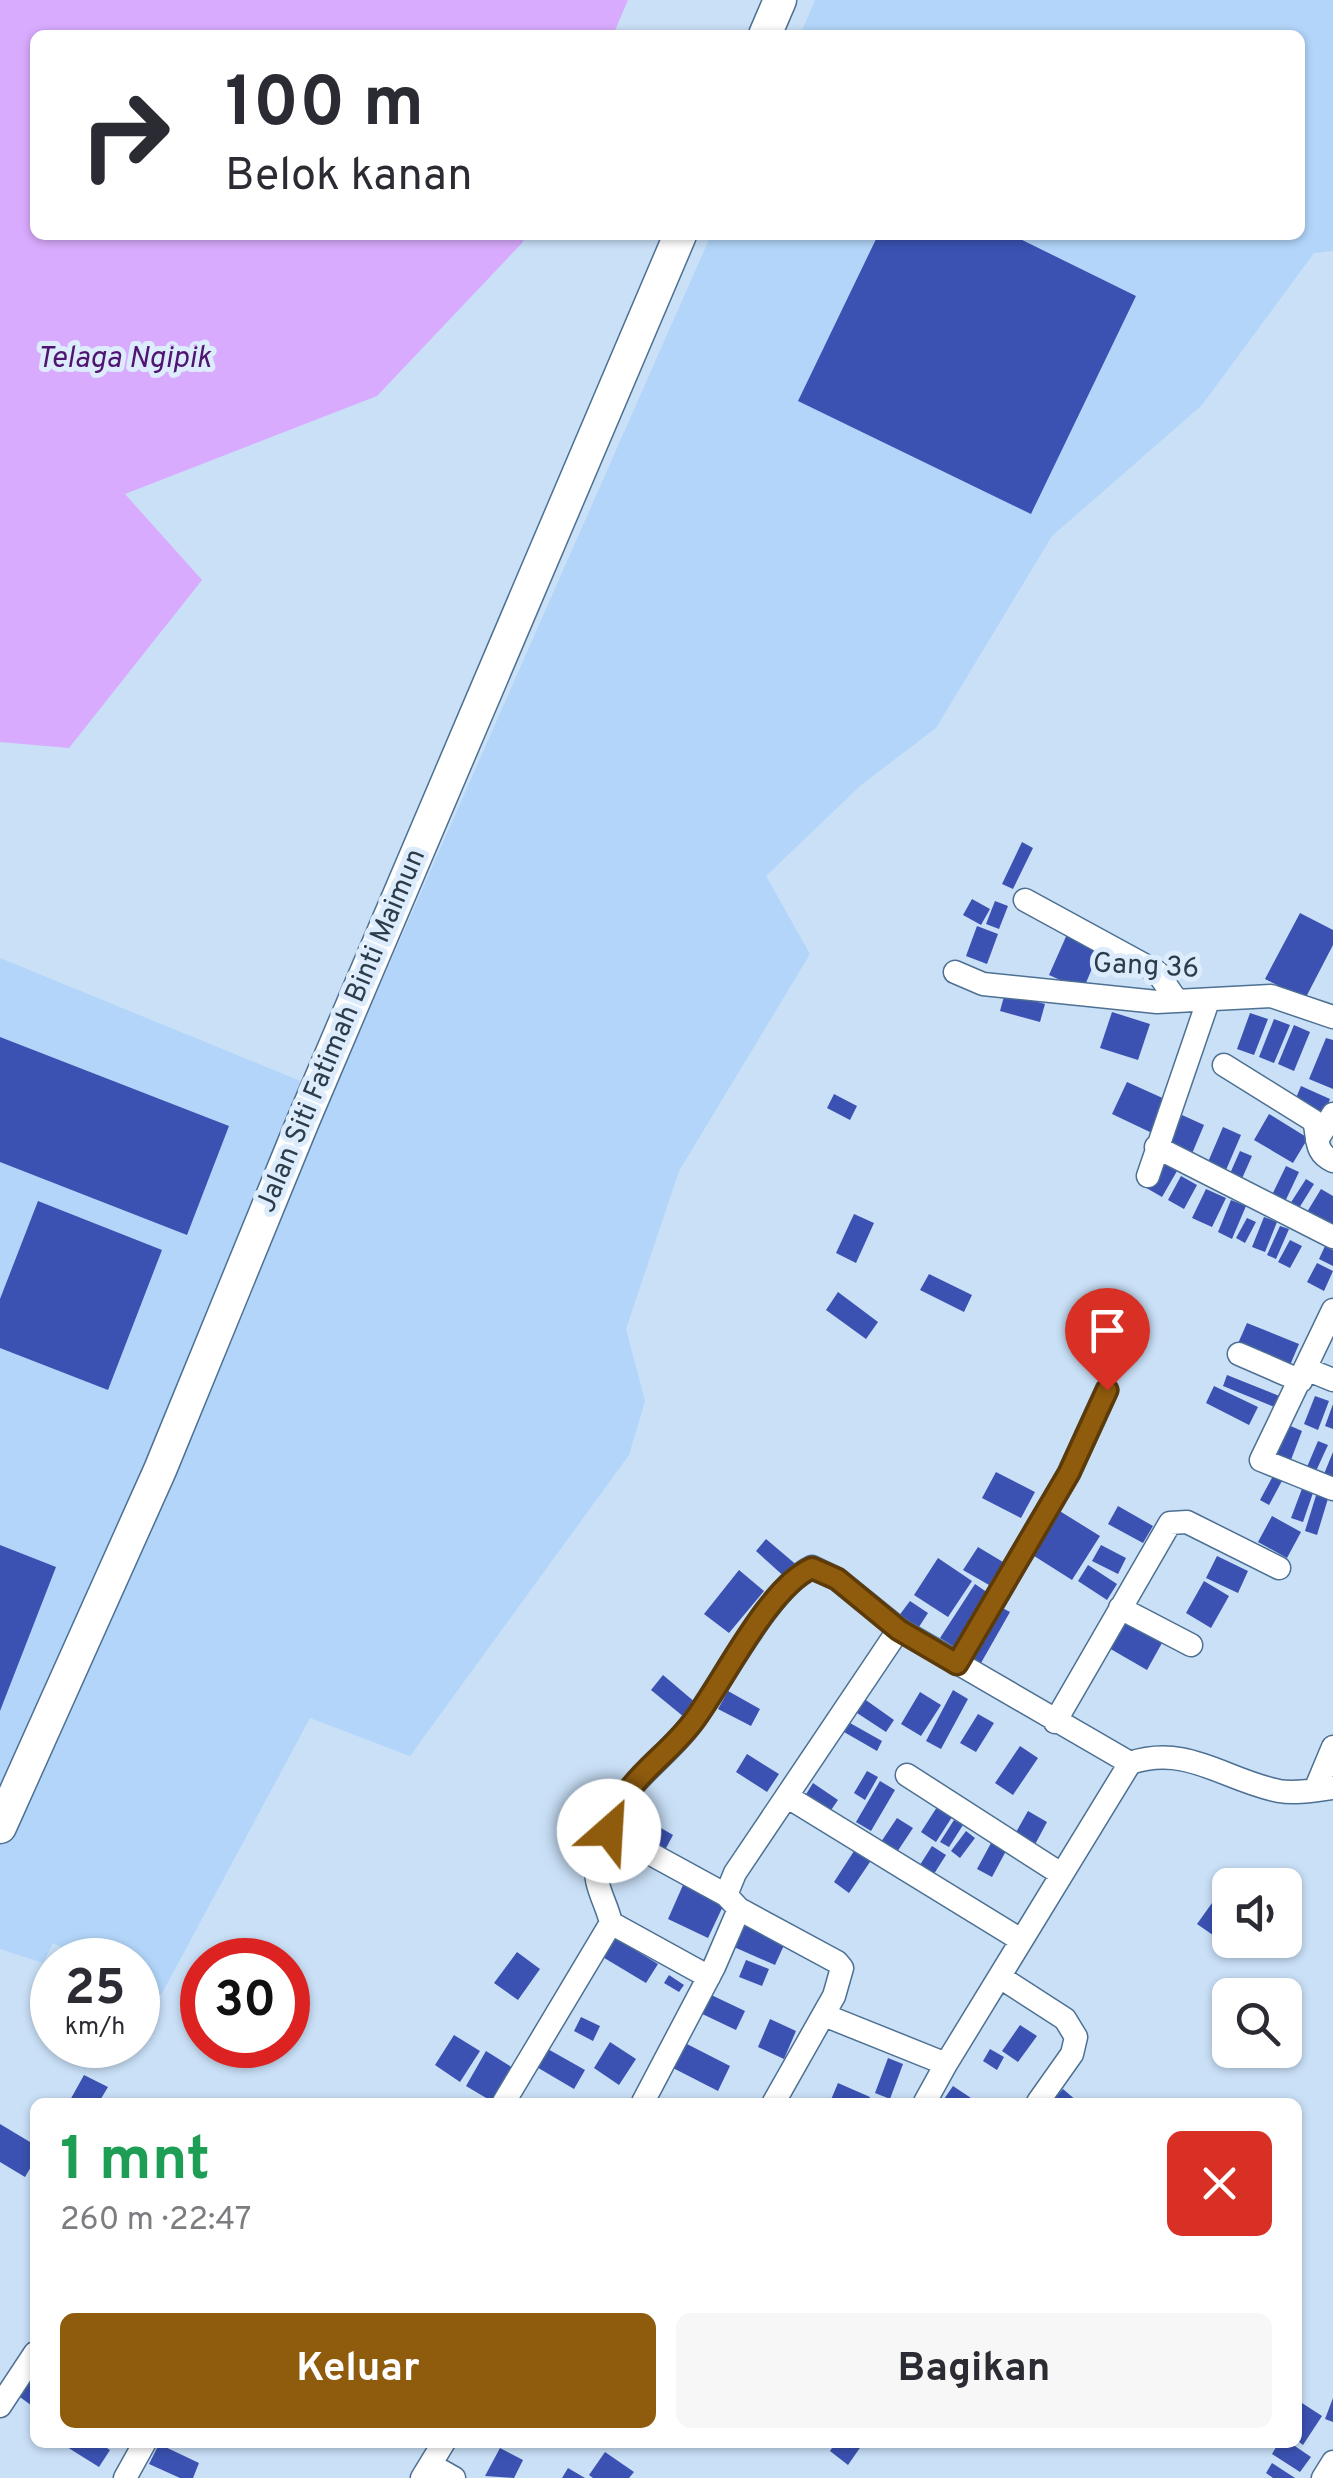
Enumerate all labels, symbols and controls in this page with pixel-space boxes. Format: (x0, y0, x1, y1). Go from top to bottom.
text: 100 m (225, 62, 424, 151)
icon: right (60, 70, 190, 200)
text: Belok kanan (225, 149, 473, 206)
water label: Telaga Ngipik (37, 341, 212, 378)
street label: Jalan Siti Fatimah Binti Maimun (249, 844, 435, 1218)
street label: Gang 36 (1092, 946, 1200, 988)
pin (1065, 1288, 1150, 1391)
icon: arrive (1080, 1303, 1135, 1358)
position arrow (557, 1779, 661, 1883)
map controls (1212, 1868, 1302, 2068)
button: sound (1212, 1868, 1302, 1958)
speed limit sign: 30 (180, 1938, 310, 2068)
text: 25 (64, 1959, 126, 2022)
button: search (1212, 1978, 1302, 2068)
text: km/h (65, 2012, 125, 2044)
text: 1 mnt (60, 2125, 210, 2201)
button: close (1167, 2131, 1272, 2236)
text: 260 m · 22:47 (60, 2201, 252, 2241)
button: Keluar (60, 2313, 656, 2428)
button: Bagikan (676, 2313, 1272, 2428)

